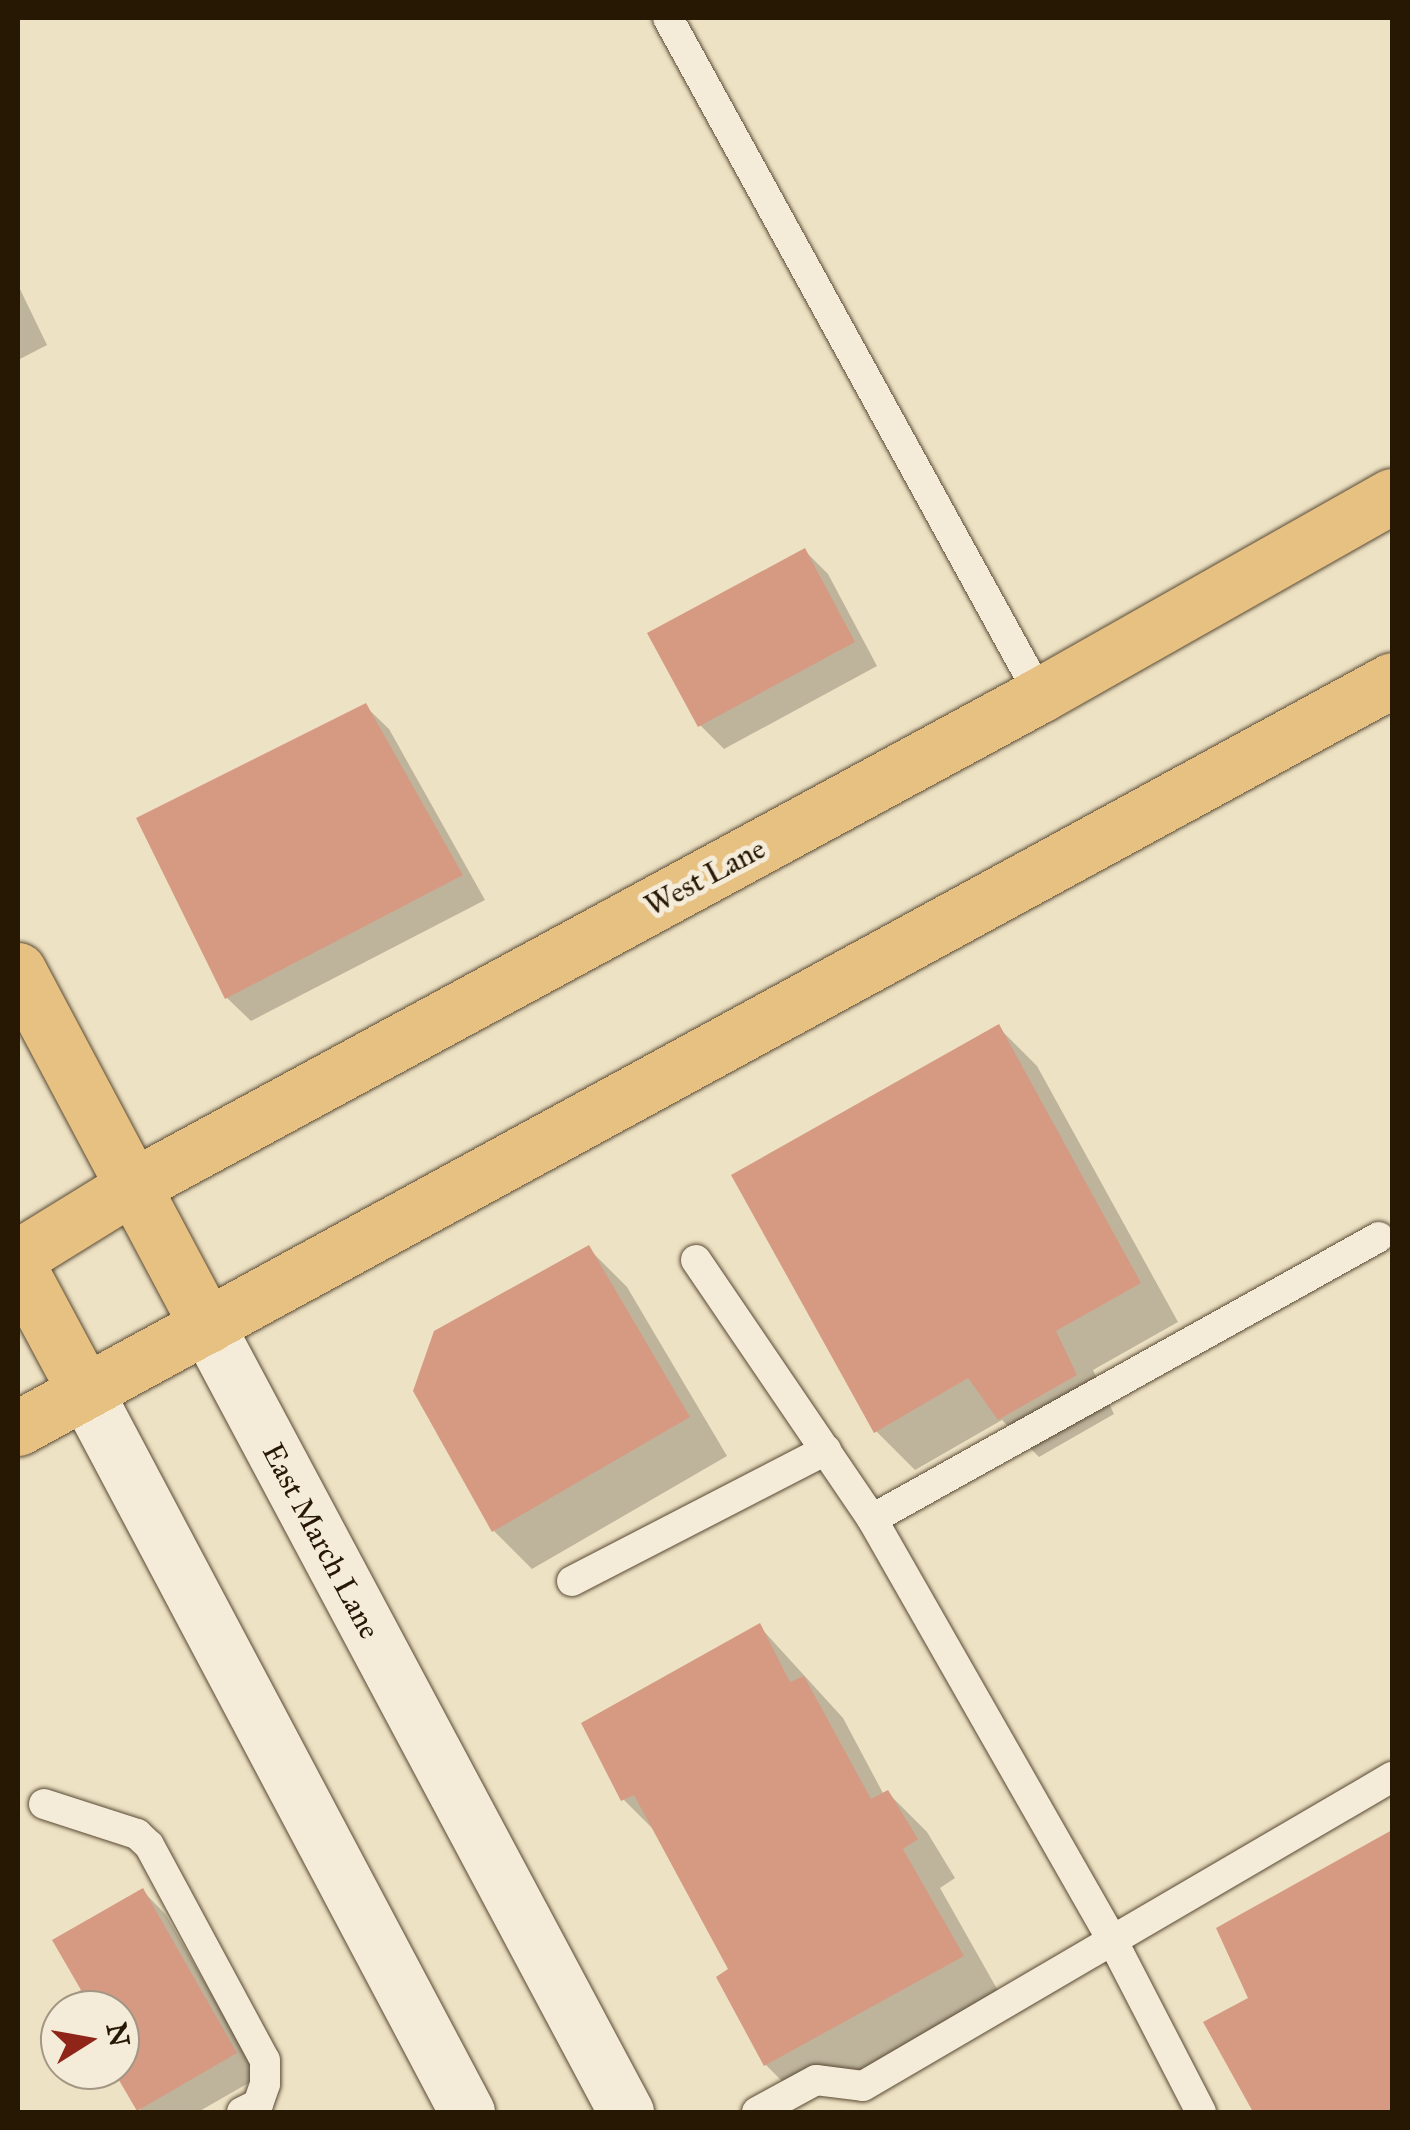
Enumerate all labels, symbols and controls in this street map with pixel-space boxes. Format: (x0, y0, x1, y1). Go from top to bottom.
street label: West Lane (639, 830, 771, 924)
street label: East March Lane (254, 1437, 388, 1645)
north arrow (40, 1990, 140, 2090)
text: N (99, 2020, 137, 2050)

